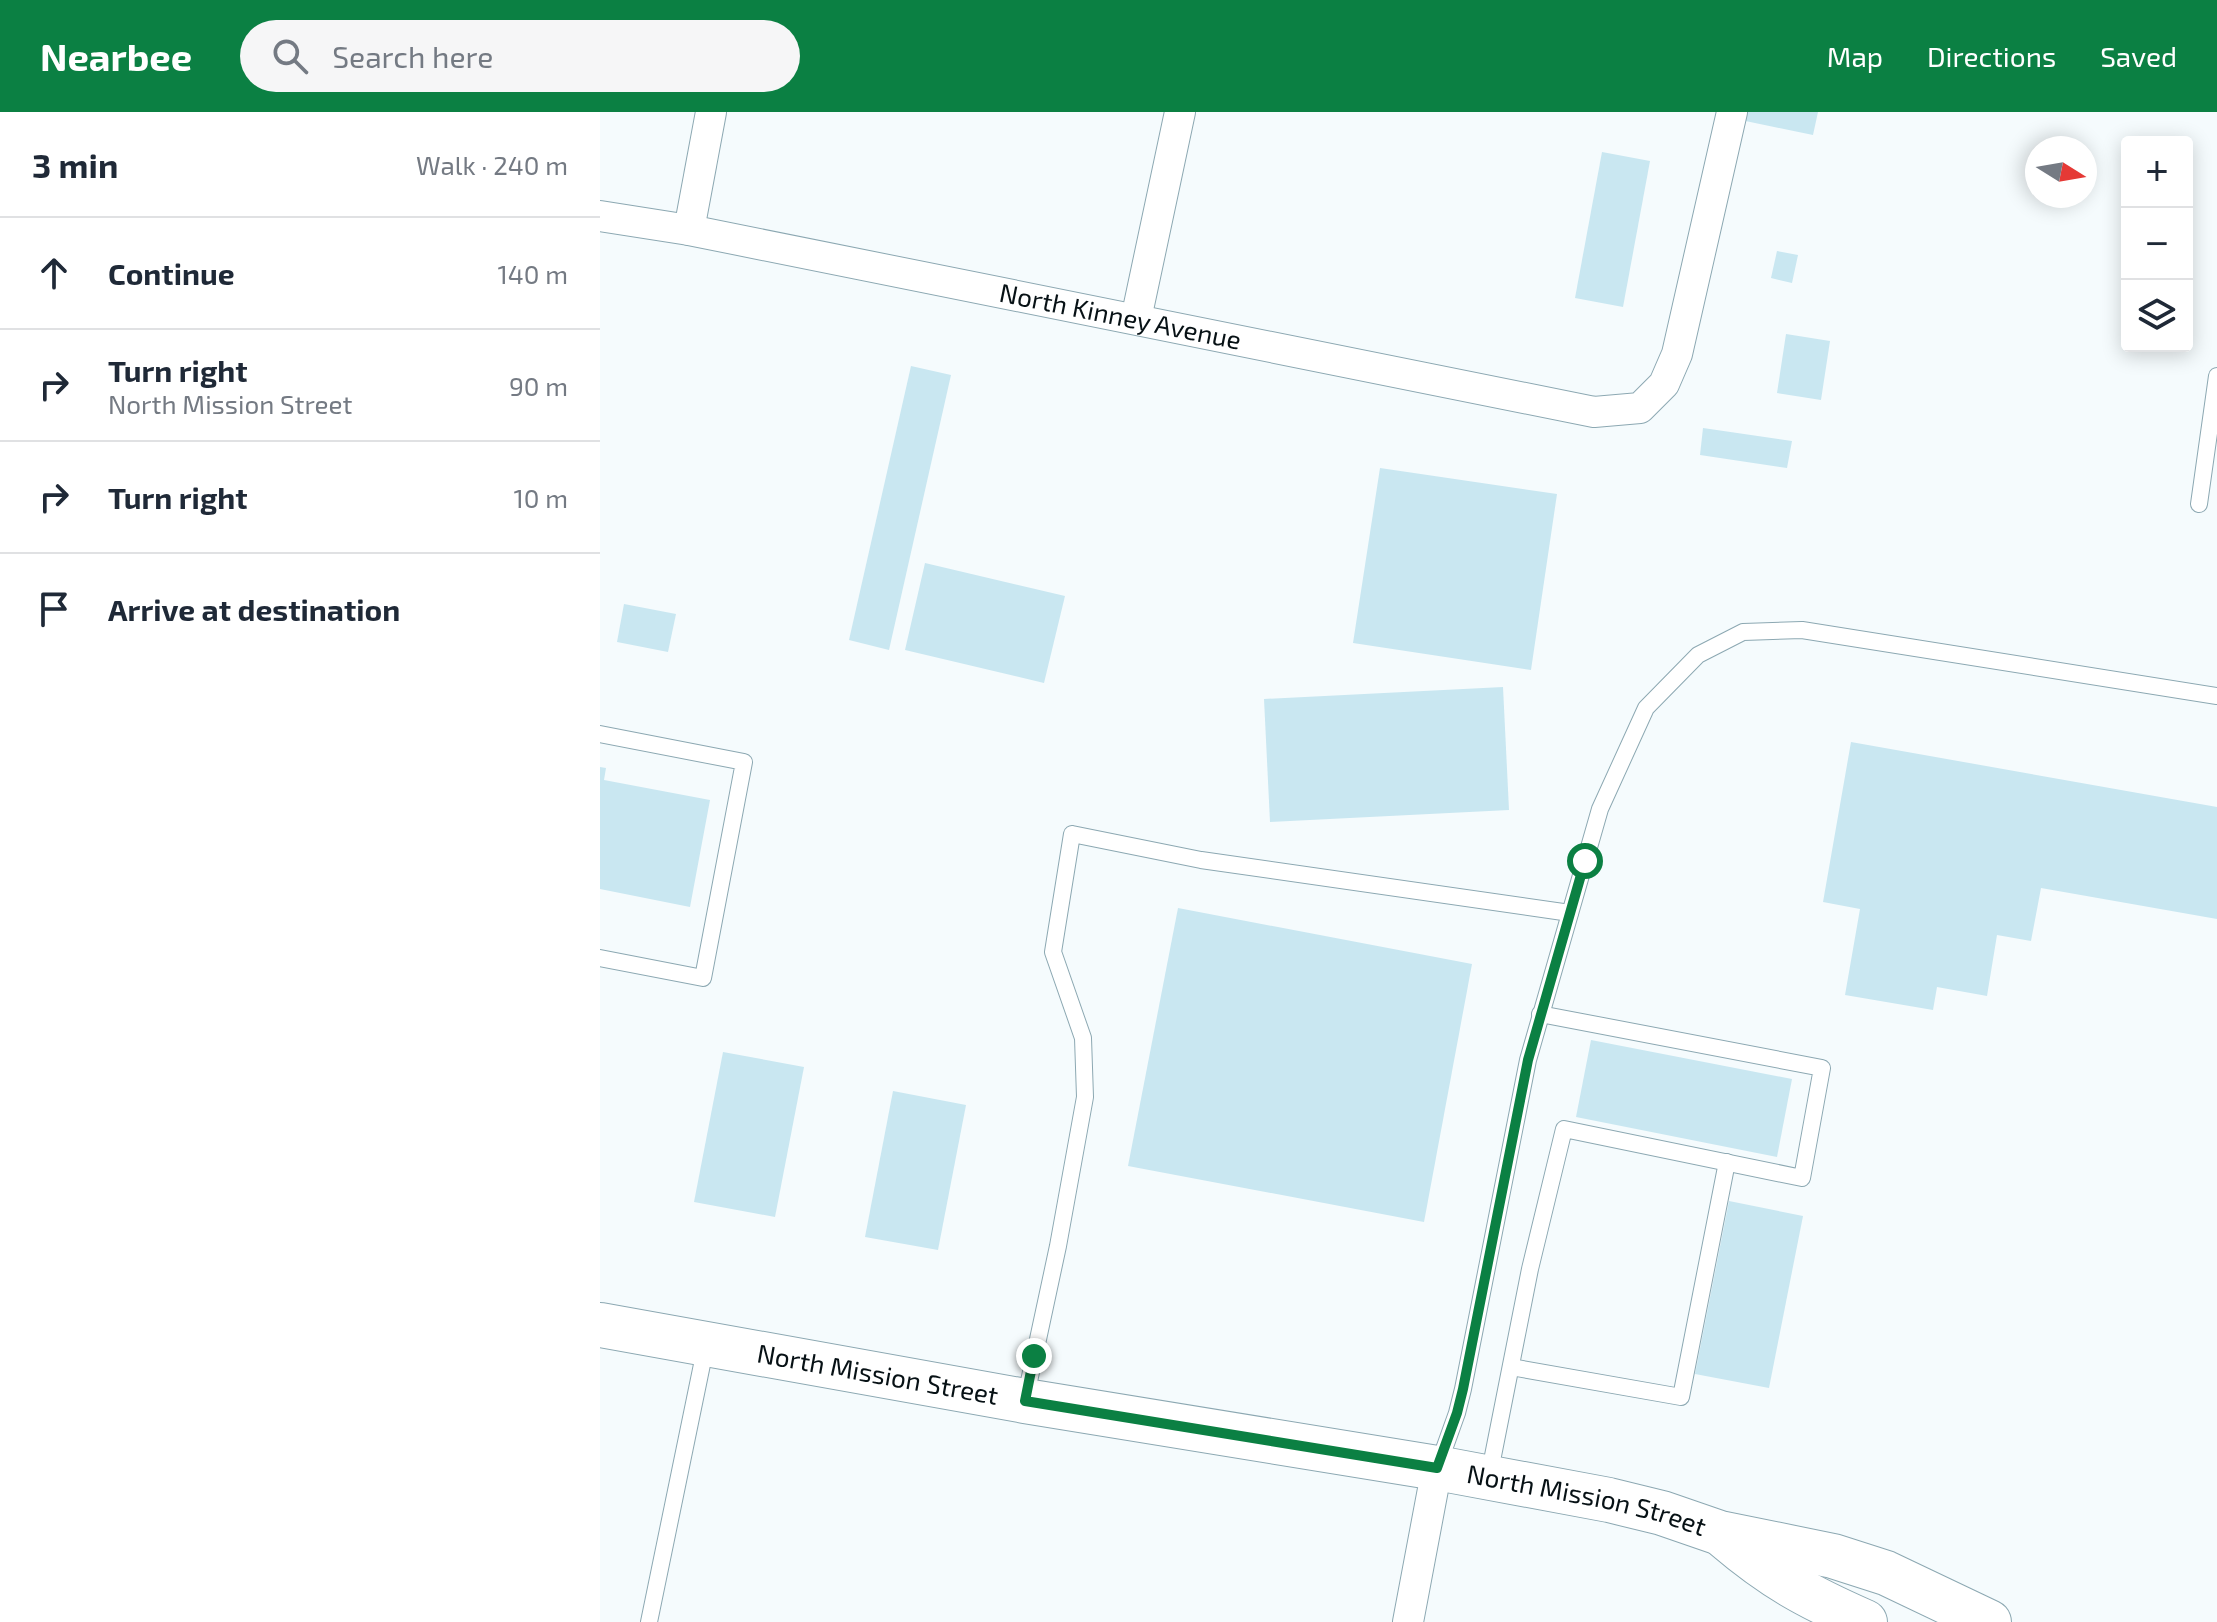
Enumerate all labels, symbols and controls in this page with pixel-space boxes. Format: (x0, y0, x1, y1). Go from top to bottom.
search box (240, 20, 800, 92)
text: Nearbee (40, 33, 192, 79)
icon: search (268, 34, 312, 78)
text: Search here (332, 38, 493, 74)
text: Map (1827, 39, 1883, 73)
text: Directions (1927, 39, 2056, 73)
text: Saved (2100, 39, 2177, 73)
north arrow (2025, 136, 2097, 208)
map controls (2121, 136, 2193, 352)
button: + (2121, 136, 2193, 208)
text: 3 min (32, 144, 118, 185)
text: Walk · 240 m (416, 149, 568, 180)
button: − (2121, 208, 2193, 280)
icon: ahead (32, 251, 76, 295)
text: Continue (108, 255, 235, 291)
text: 140 m (497, 258, 568, 289)
street label: North Kinney Avenue (997, 276, 1244, 355)
button: layers (2121, 280, 2193, 352)
text: Turn right (108, 352, 248, 388)
icon: right (32, 363, 76, 407)
text: 90 m (509, 370, 568, 401)
text: North Mission Street (108, 388, 352, 419)
icon: right (32, 475, 76, 519)
text: Turn right (108, 479, 248, 515)
text: 10 m (513, 482, 568, 513)
icon: arrive (32, 587, 76, 631)
text: Arrive at destination (108, 591, 400, 627)
route start (1567, 843, 1603, 879)
street label: North Mission Street (755, 1336, 1001, 1410)
route end (1016, 1338, 1052, 1374)
street label: North Mission Street (1465, 1457, 1711, 1541)

